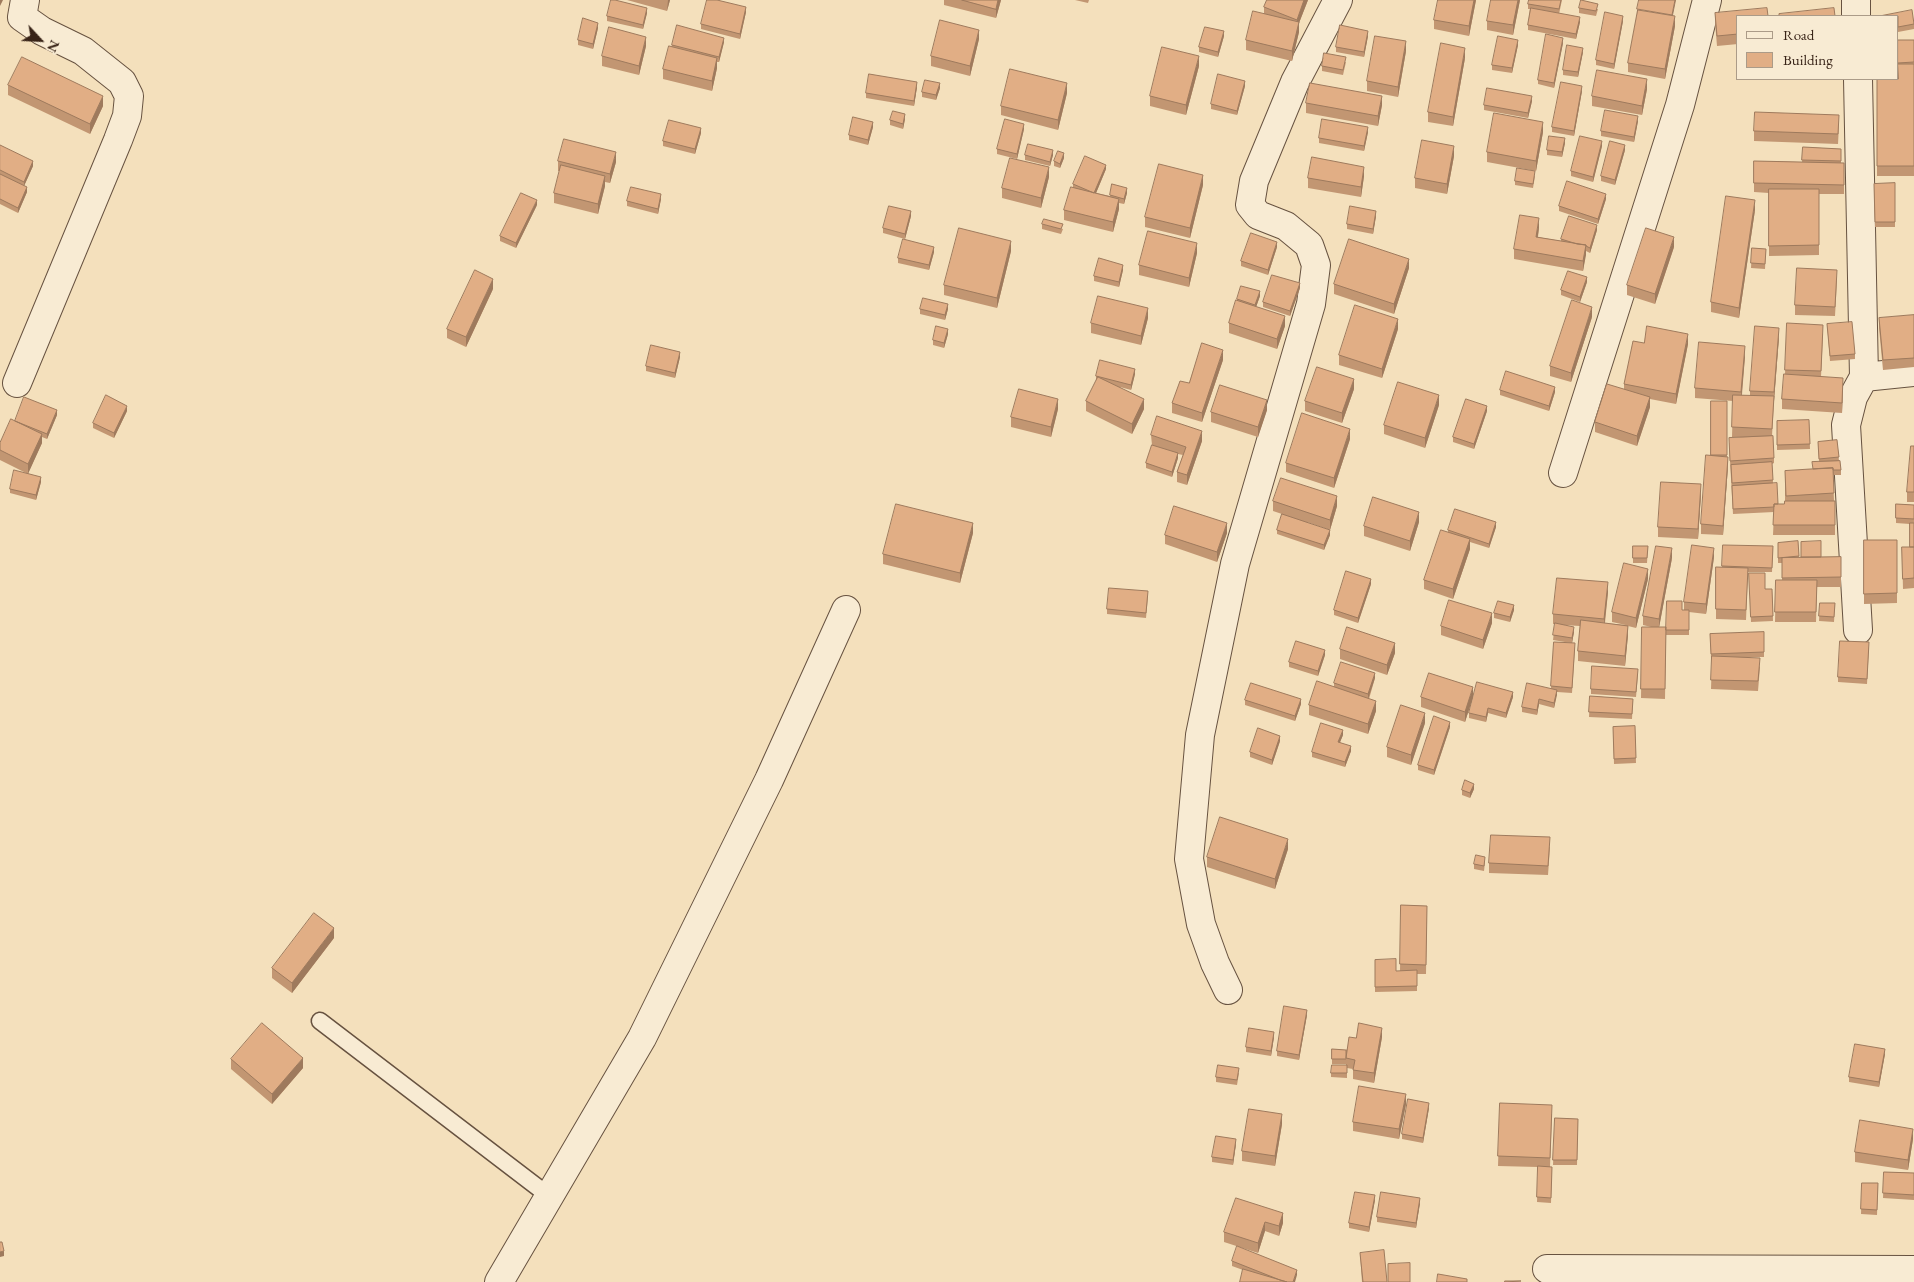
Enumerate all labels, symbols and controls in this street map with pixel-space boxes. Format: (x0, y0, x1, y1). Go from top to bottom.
north arrow (15, 15, 65, 65)
legend (1736, 15, 1899, 80)
text: Road (1783, 25, 1814, 44)
text: N (43, 37, 64, 55)
text: Building (1783, 50, 1833, 69)

